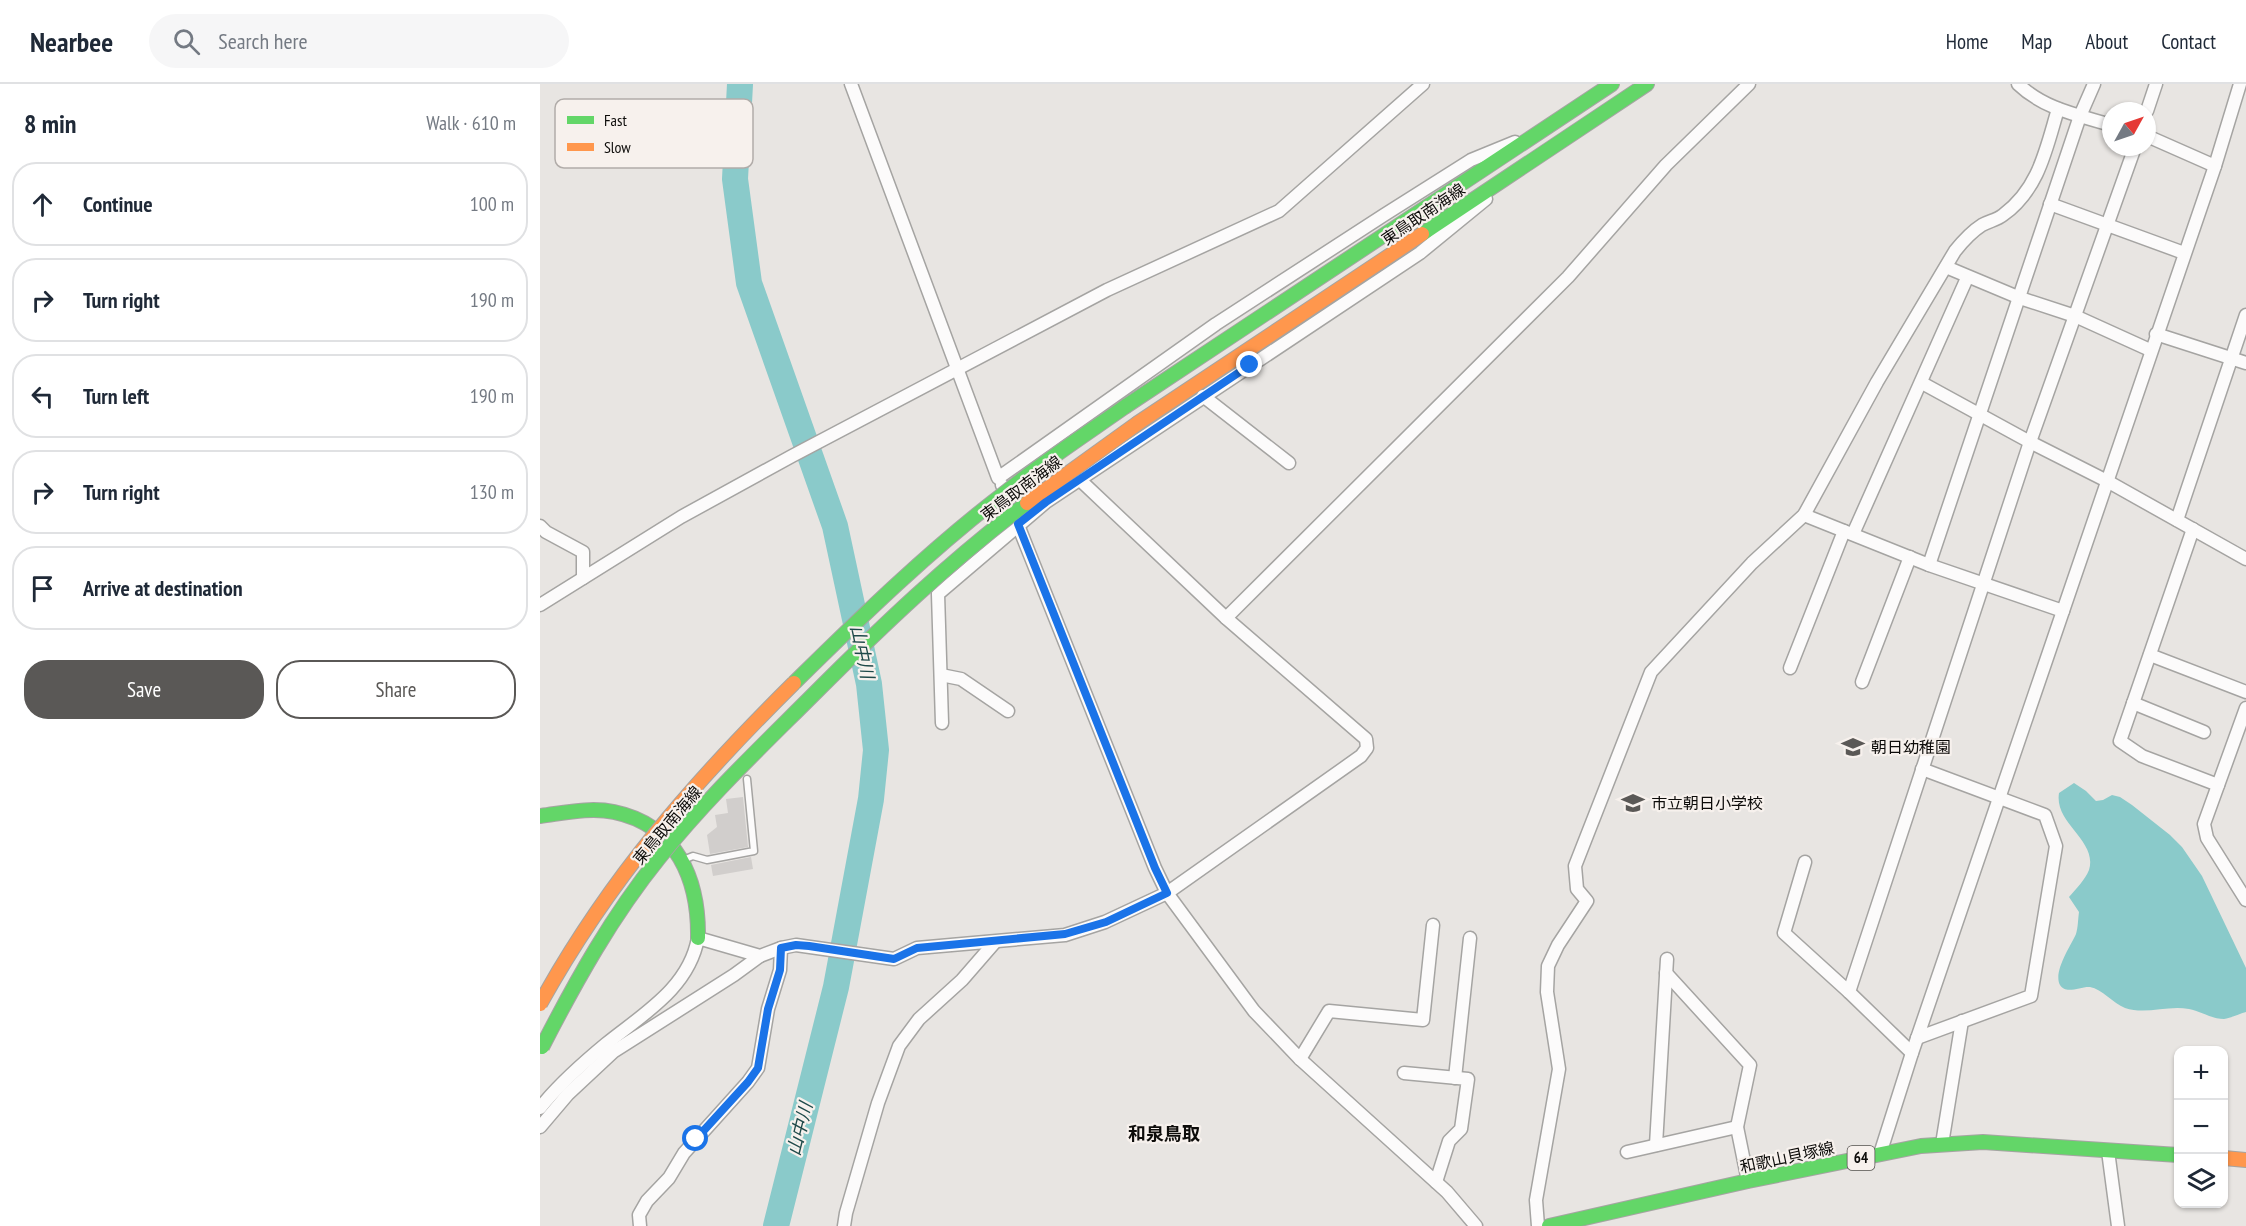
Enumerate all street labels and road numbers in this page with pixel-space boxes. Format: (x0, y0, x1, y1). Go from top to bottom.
street label: 東鳥取南海線 (1378, 179, 1468, 249)
street label: 東鳥取南海線 (977, 451, 1065, 525)
street label: 東鳥取南海線 (628, 782, 706, 868)
street label: 和歌山貝塚線 (1738, 1137, 1836, 1177)
road number: 64 (1848, 1146, 1874, 1170)

